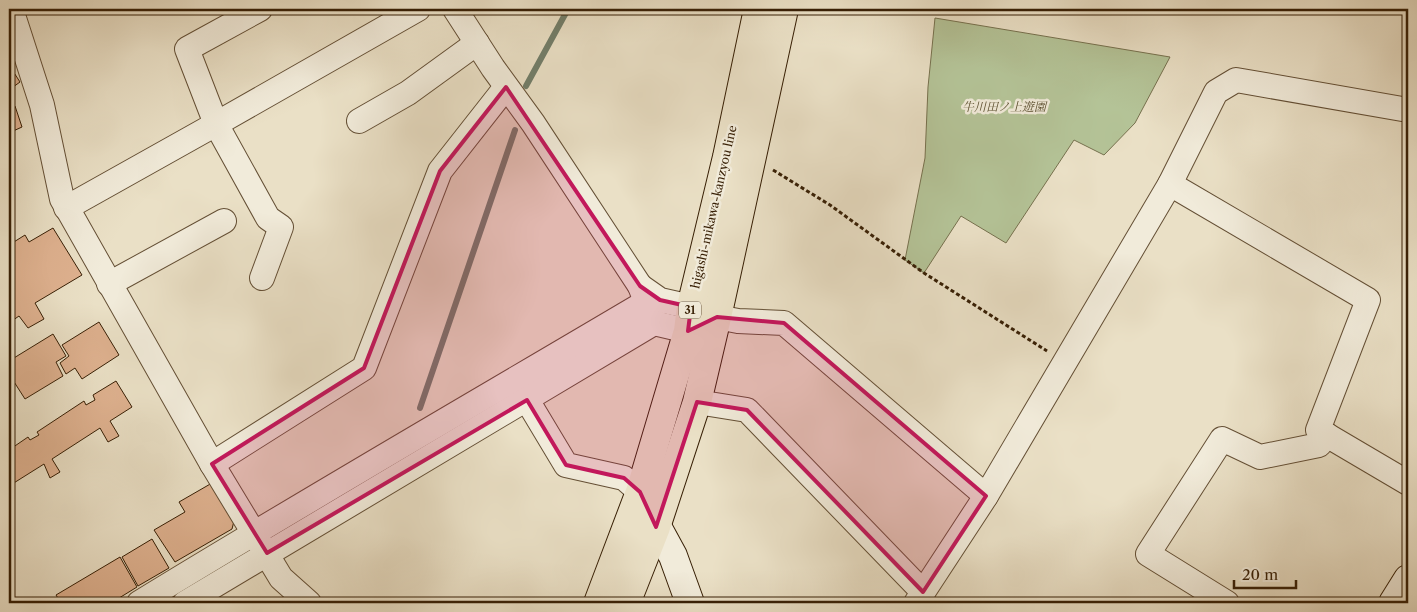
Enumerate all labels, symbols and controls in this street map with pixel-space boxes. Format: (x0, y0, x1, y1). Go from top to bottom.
park label: 牛川田ノ上遊園 (962, 99, 1048, 114)
street label: higashi-mikawa-kanzyou line (687, 124, 740, 290)
road number: 31 (679, 302, 701, 318)
scale bar (1234, 557, 1297, 589)
text: 20 m (1242, 565, 1278, 584)

